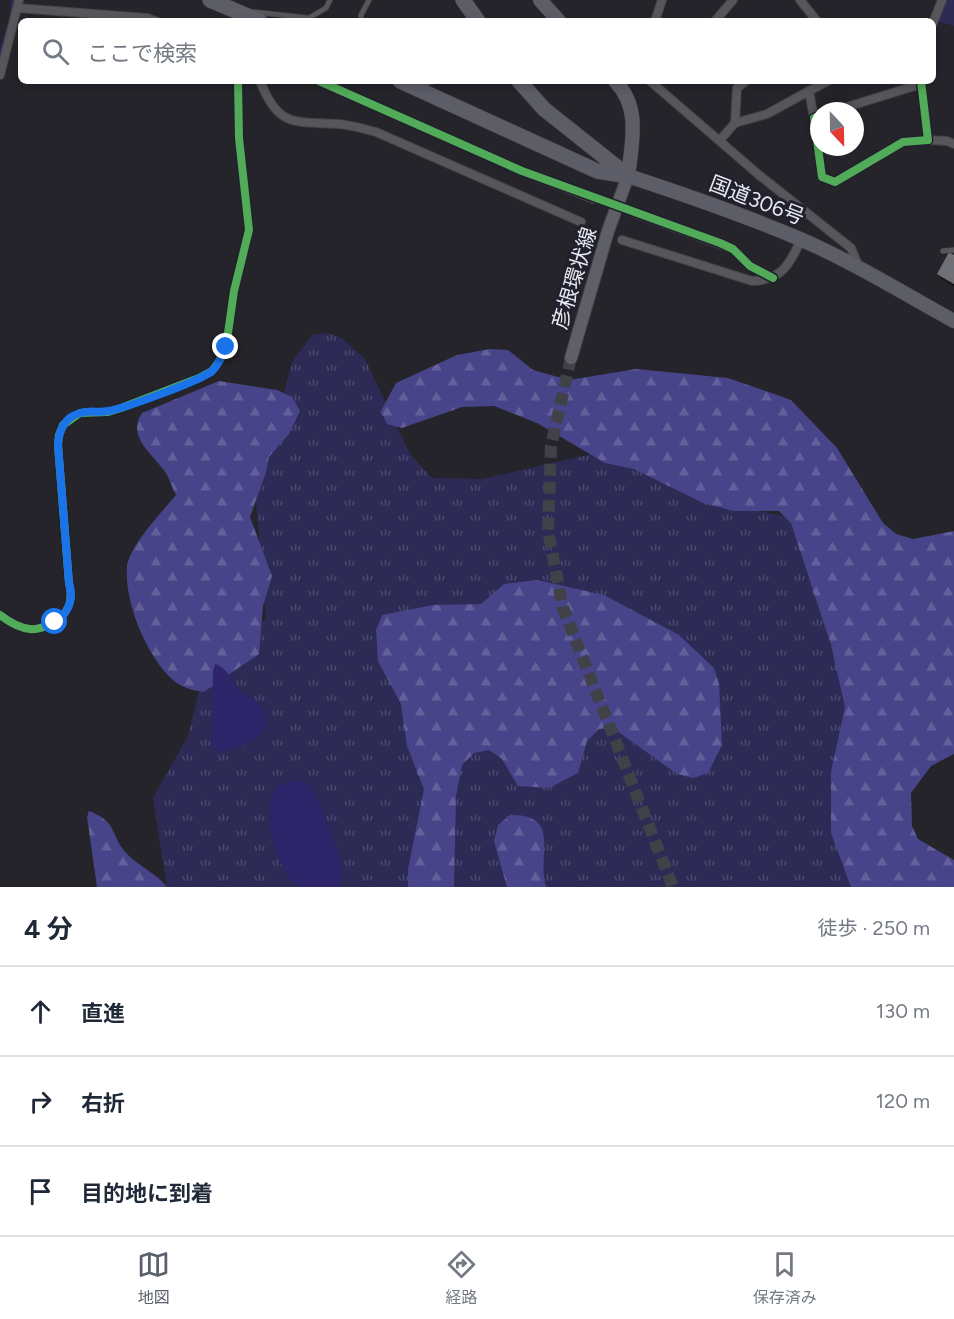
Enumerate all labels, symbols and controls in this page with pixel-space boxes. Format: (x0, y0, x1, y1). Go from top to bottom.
search box (18, 18, 936, 84)
icon: search (39, 35, 72, 68)
text: ここで検索 (87, 40, 197, 67)
north arrow (810, 102, 864, 156)
street label: 国道306号 (706, 170, 808, 230)
street label: 彦根環状線 (547, 224, 601, 332)
route end (212, 333, 238, 359)
route start (41, 608, 67, 634)
text: 4 分 (24, 913, 73, 945)
text: 徒歩 · 250 m (818, 916, 930, 940)
icon: ahead (24, 995, 57, 1028)
text: 130 m (876, 999, 930, 1023)
text: 直進 (81, 1000, 125, 1027)
icon: right (24, 1085, 57, 1118)
text: 120 m (876, 1089, 930, 1113)
text: 右折 (81, 1090, 125, 1117)
icon: arrive (24, 1175, 57, 1208)
text: 目的地に到着 (81, 1180, 213, 1207)
tab: 地図 (137, 1248, 170, 1308)
tab: 経路 (445, 1248, 478, 1308)
tab: 保存済み (753, 1248, 817, 1308)

